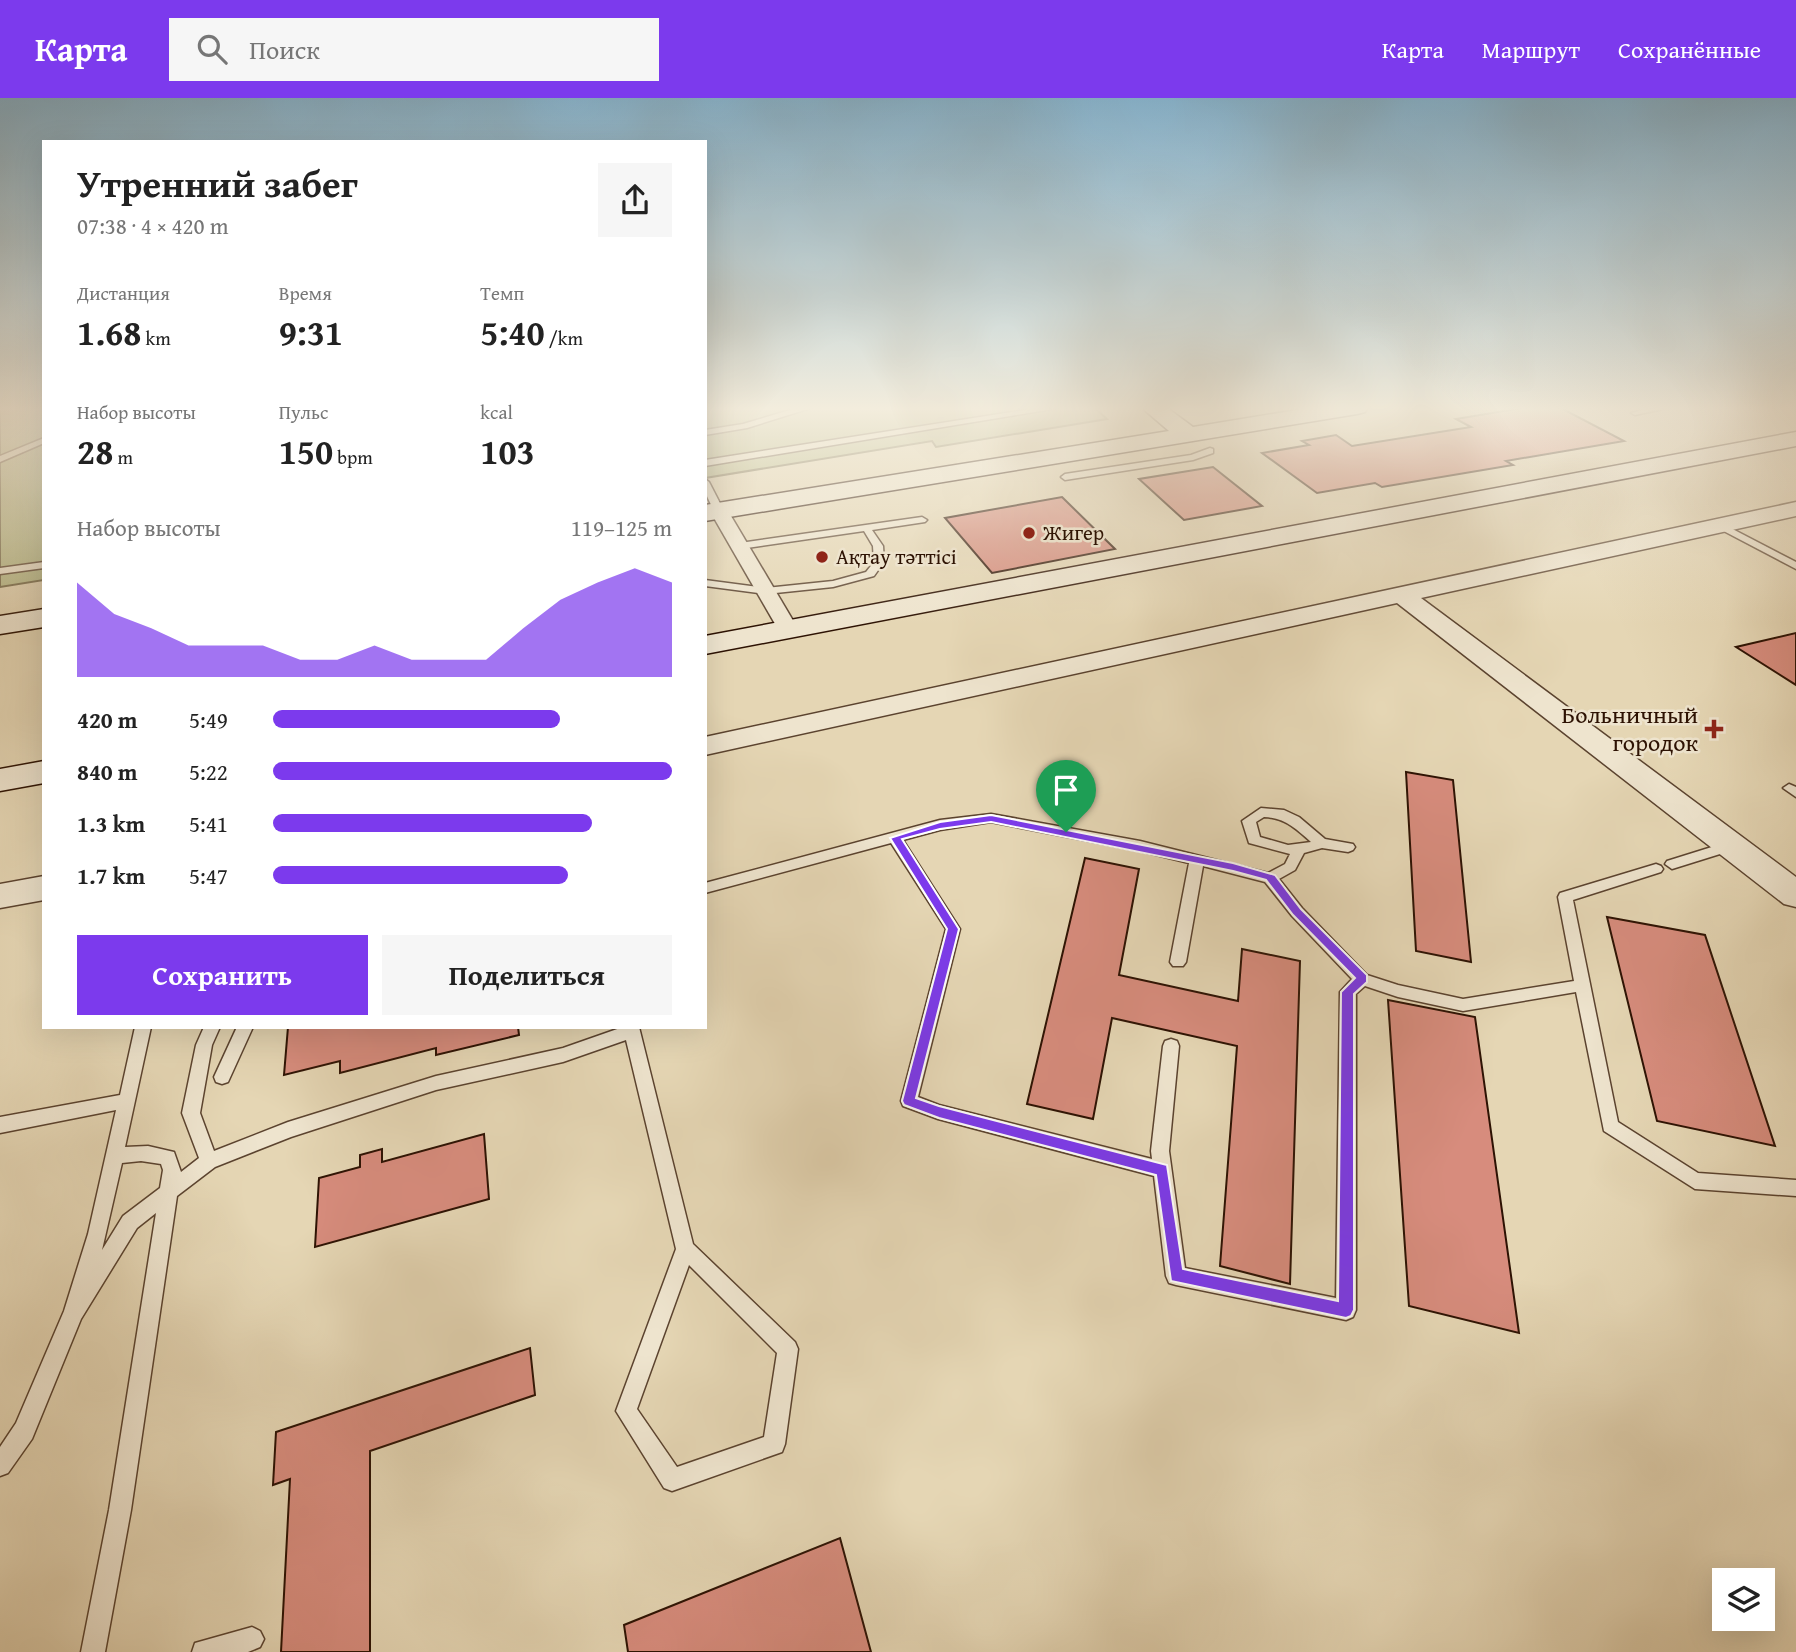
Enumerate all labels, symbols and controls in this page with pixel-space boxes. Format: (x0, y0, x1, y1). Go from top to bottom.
search box (169, 18, 659, 81)
text: Карта (35, 25, 127, 73)
icon: search (193, 30, 231, 68)
text: Поиск (249, 30, 320, 69)
text: Карта (1382, 32, 1444, 67)
text: Маршрут (1482, 32, 1580, 67)
text: Сохранённые (1618, 32, 1761, 67)
text: Утренний забег (77, 155, 358, 211)
button: share (598, 163, 672, 237)
text: 07:38 · 4 × 420 m (77, 209, 229, 242)
text: Дистанция (77, 279, 170, 307)
text: Время (279, 279, 332, 307)
text: Темп (480, 279, 524, 307)
text: 1.68 (77, 307, 141, 358)
text: 9:31 (279, 307, 343, 358)
text: 5:40 (480, 307, 545, 358)
text: km (141, 324, 171, 352)
text: /km (545, 324, 583, 352)
text: Набор высоты (77, 398, 196, 426)
text: Пульс (279, 398, 328, 426)
text: kcal (480, 398, 513, 426)
text: 28 (77, 426, 113, 477)
text: 150 (279, 426, 333, 477)
text: 103 (480, 426, 535, 477)
text: m (113, 443, 133, 471)
text: bpm (333, 443, 373, 471)
text: Набор высоты (77, 511, 221, 544)
text: 119–125 m (571, 511, 672, 544)
place label: Жигер (1042, 517, 1104, 548)
marker: Жигер (1021, 525, 1037, 541)
place label: Ақтау тәттісі (836, 541, 957, 572)
marker: Ақтау тәттісі (814, 549, 830, 565)
place label: Больничный городок (1562, 697, 1698, 760)
text: 420 m (77, 703, 138, 736)
text: 5:49 (189, 703, 228, 736)
marker: Больничный городок (1704, 719, 1724, 739)
text: 840 m (77, 755, 138, 788)
text: 5:22 (189, 755, 228, 788)
pin (1036, 760, 1096, 832)
icon: arrive (1047, 771, 1085, 809)
text: 1.3 km (77, 807, 145, 840)
text: 5:41 (189, 807, 228, 840)
text: 1.7 km (77, 859, 145, 892)
text: 5:47 (189, 859, 228, 892)
button: Сохранить (77, 935, 368, 1015)
button: Поделиться (382, 935, 672, 1015)
map controls (1712, 1568, 1775, 1631)
button: layers (1712, 1568, 1775, 1631)

